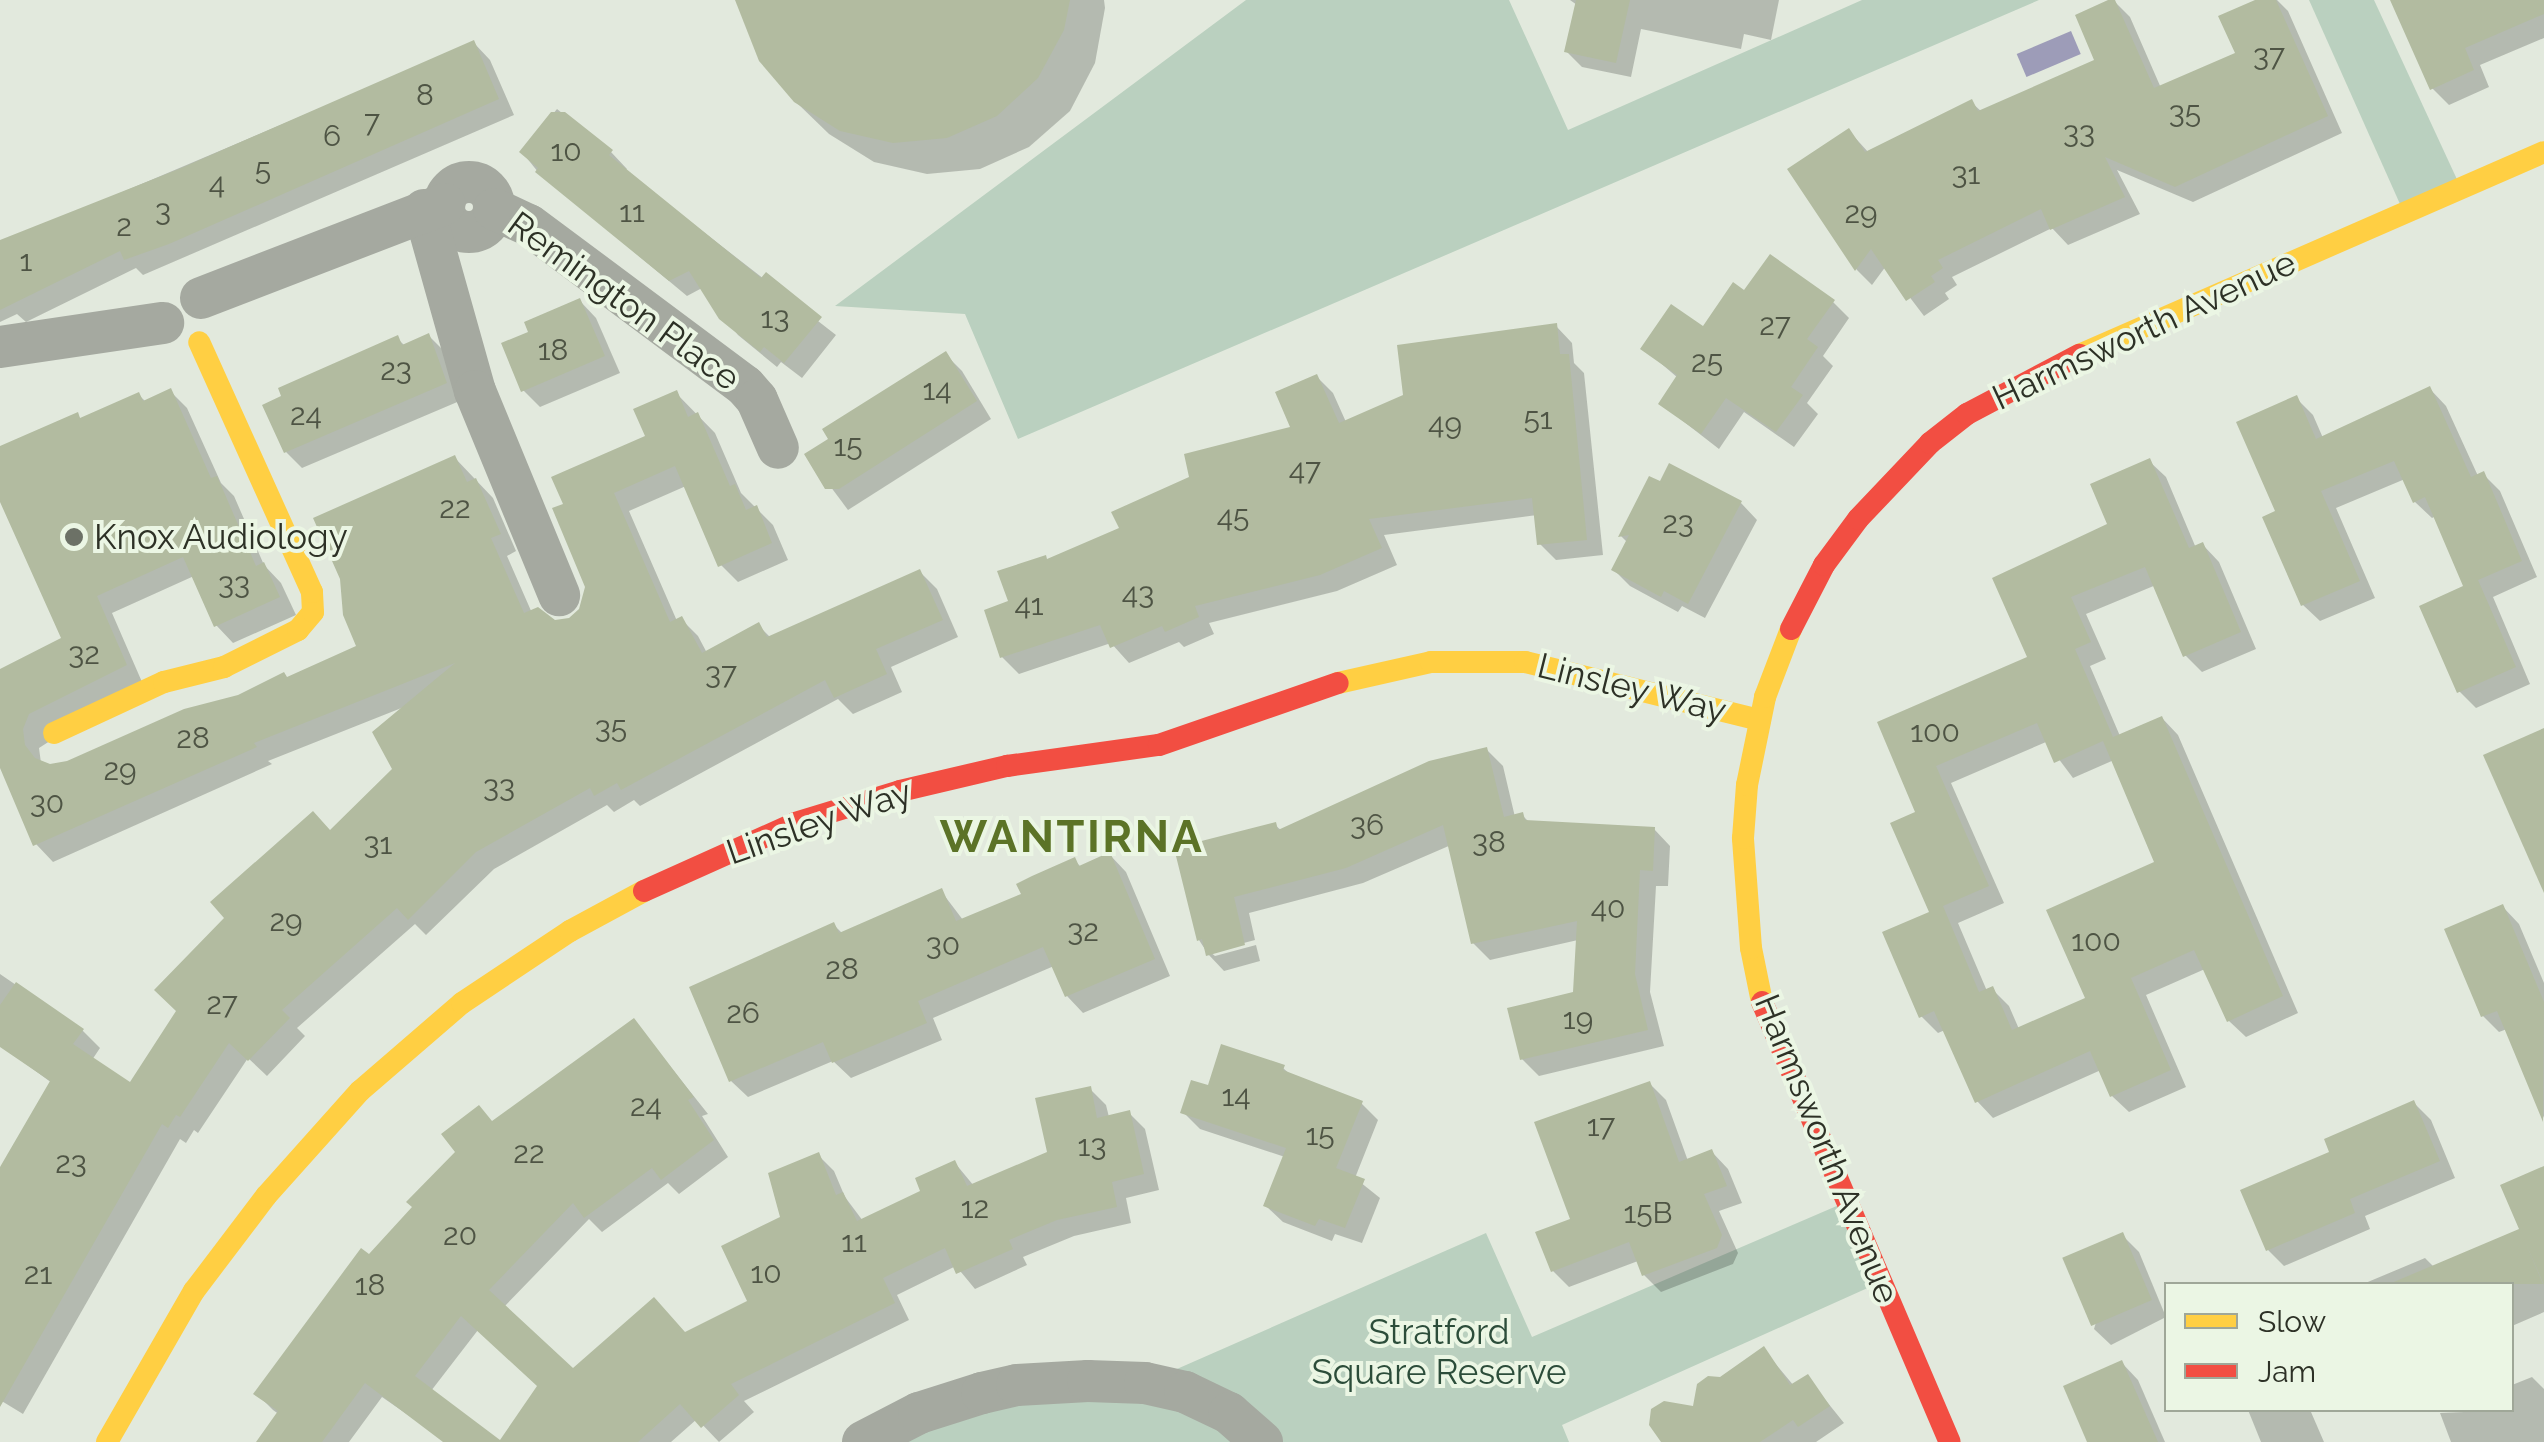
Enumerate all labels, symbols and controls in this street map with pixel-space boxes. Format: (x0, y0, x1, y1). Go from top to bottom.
house number: 37 (2253, 38, 2285, 74)
house number: 8 (416, 77, 434, 113)
house number: 35 (2169, 95, 2201, 131)
house number: 7 (364, 104, 380, 140)
house number: 33 (2063, 115, 2095, 151)
house number: 6 (323, 118, 341, 154)
house number: 10 (550, 133, 582, 169)
house number: 5 (255, 152, 271, 188)
house number: 31 (1952, 156, 1980, 192)
house number: 4 (209, 166, 225, 202)
house number: 3 (155, 193, 171, 229)
house number: 11 (619, 194, 645, 230)
house number: 29 (1844, 195, 1878, 231)
street label: Remington Place (500, 203, 748, 399)
house number: 2 (116, 208, 132, 244)
street label: Harmsworth Avenue (1985, 241, 2303, 419)
house number: 1 (20, 243, 32, 279)
house number: 13 (761, 300, 789, 336)
house number: 27 (1759, 307, 1791, 343)
house number: 18 (538, 332, 568, 368)
house number: 25 (1691, 344, 1723, 380)
house number: 23 (380, 352, 412, 388)
house number: 14 (922, 372, 952, 408)
house number: 24 (290, 397, 322, 433)
house number: 51 (1523, 401, 1553, 437)
house number: 49 (1428, 406, 1462, 442)
house number: 15 (833, 428, 863, 464)
house number: 47 (1289, 452, 1321, 488)
house number: 22 (439, 490, 471, 526)
house number: 45 (1217, 499, 1249, 535)
house number: 23 (1662, 505, 1694, 541)
place label: Knox Audiology (94, 516, 349, 558)
marker: Knox Audiology (63, 526, 85, 548)
house number: 33 (218, 566, 250, 602)
house number: 43 (1122, 576, 1154, 612)
house number: 41 (1014, 587, 1044, 623)
house number: 32 (68, 636, 100, 672)
street label: Linsley Way (1532, 644, 1732, 732)
house number: 37 (705, 656, 737, 692)
house number: 35 (595, 710, 627, 746)
house number: 100 (1910, 714, 1960, 750)
house number: 28 (176, 720, 210, 756)
house number: 29 (103, 752, 137, 788)
house number: 33 (483, 769, 515, 805)
street label: Linsley Way (720, 770, 918, 874)
house number: 30 (30, 785, 64, 821)
house number: 36 (1350, 807, 1384, 843)
district label: WANTIRNA (940, 810, 1204, 864)
house number: 38 (1472, 824, 1506, 860)
house number: 31 (364, 826, 392, 862)
house number: 40 (1591, 890, 1625, 926)
house number: 29 (269, 903, 303, 939)
house number: 32 (1067, 913, 1099, 949)
house number: 100 (2071, 923, 2121, 959)
house number: 30 (926, 927, 960, 963)
house number: 28 (825, 951, 859, 987)
house number: 27 (206, 986, 238, 1022)
street label: Harmsworth Avenue (1746, 988, 1908, 1310)
house number: 26 (726, 995, 760, 1031)
house number: 19 (1563, 1001, 1593, 1037)
house number: 14 (1221, 1078, 1251, 1114)
house number: 24 (630, 1088, 662, 1124)
house number: 17 (1587, 1108, 1615, 1144)
house number: 15 (1305, 1117, 1335, 1153)
house number: 13 (1078, 1128, 1106, 1164)
house number: 22 (513, 1135, 545, 1171)
house number: 23 (55, 1145, 87, 1181)
house number: 12 (961, 1190, 989, 1226)
house number: 15B (1623, 1195, 1673, 1231)
house number: 20 (443, 1217, 477, 1253)
house number: 11 (841, 1224, 867, 1260)
house number: 10 (750, 1255, 782, 1291)
house number: 21 (24, 1256, 52, 1292)
house number: 18 (355, 1267, 385, 1303)
legend (2164, 1282, 2514, 1412)
text: Slow (2258, 1304, 2326, 1339)
park label: Stratford Square Reserve (1311, 1311, 1567, 1393)
text: Jam (2258, 1354, 2316, 1389)

